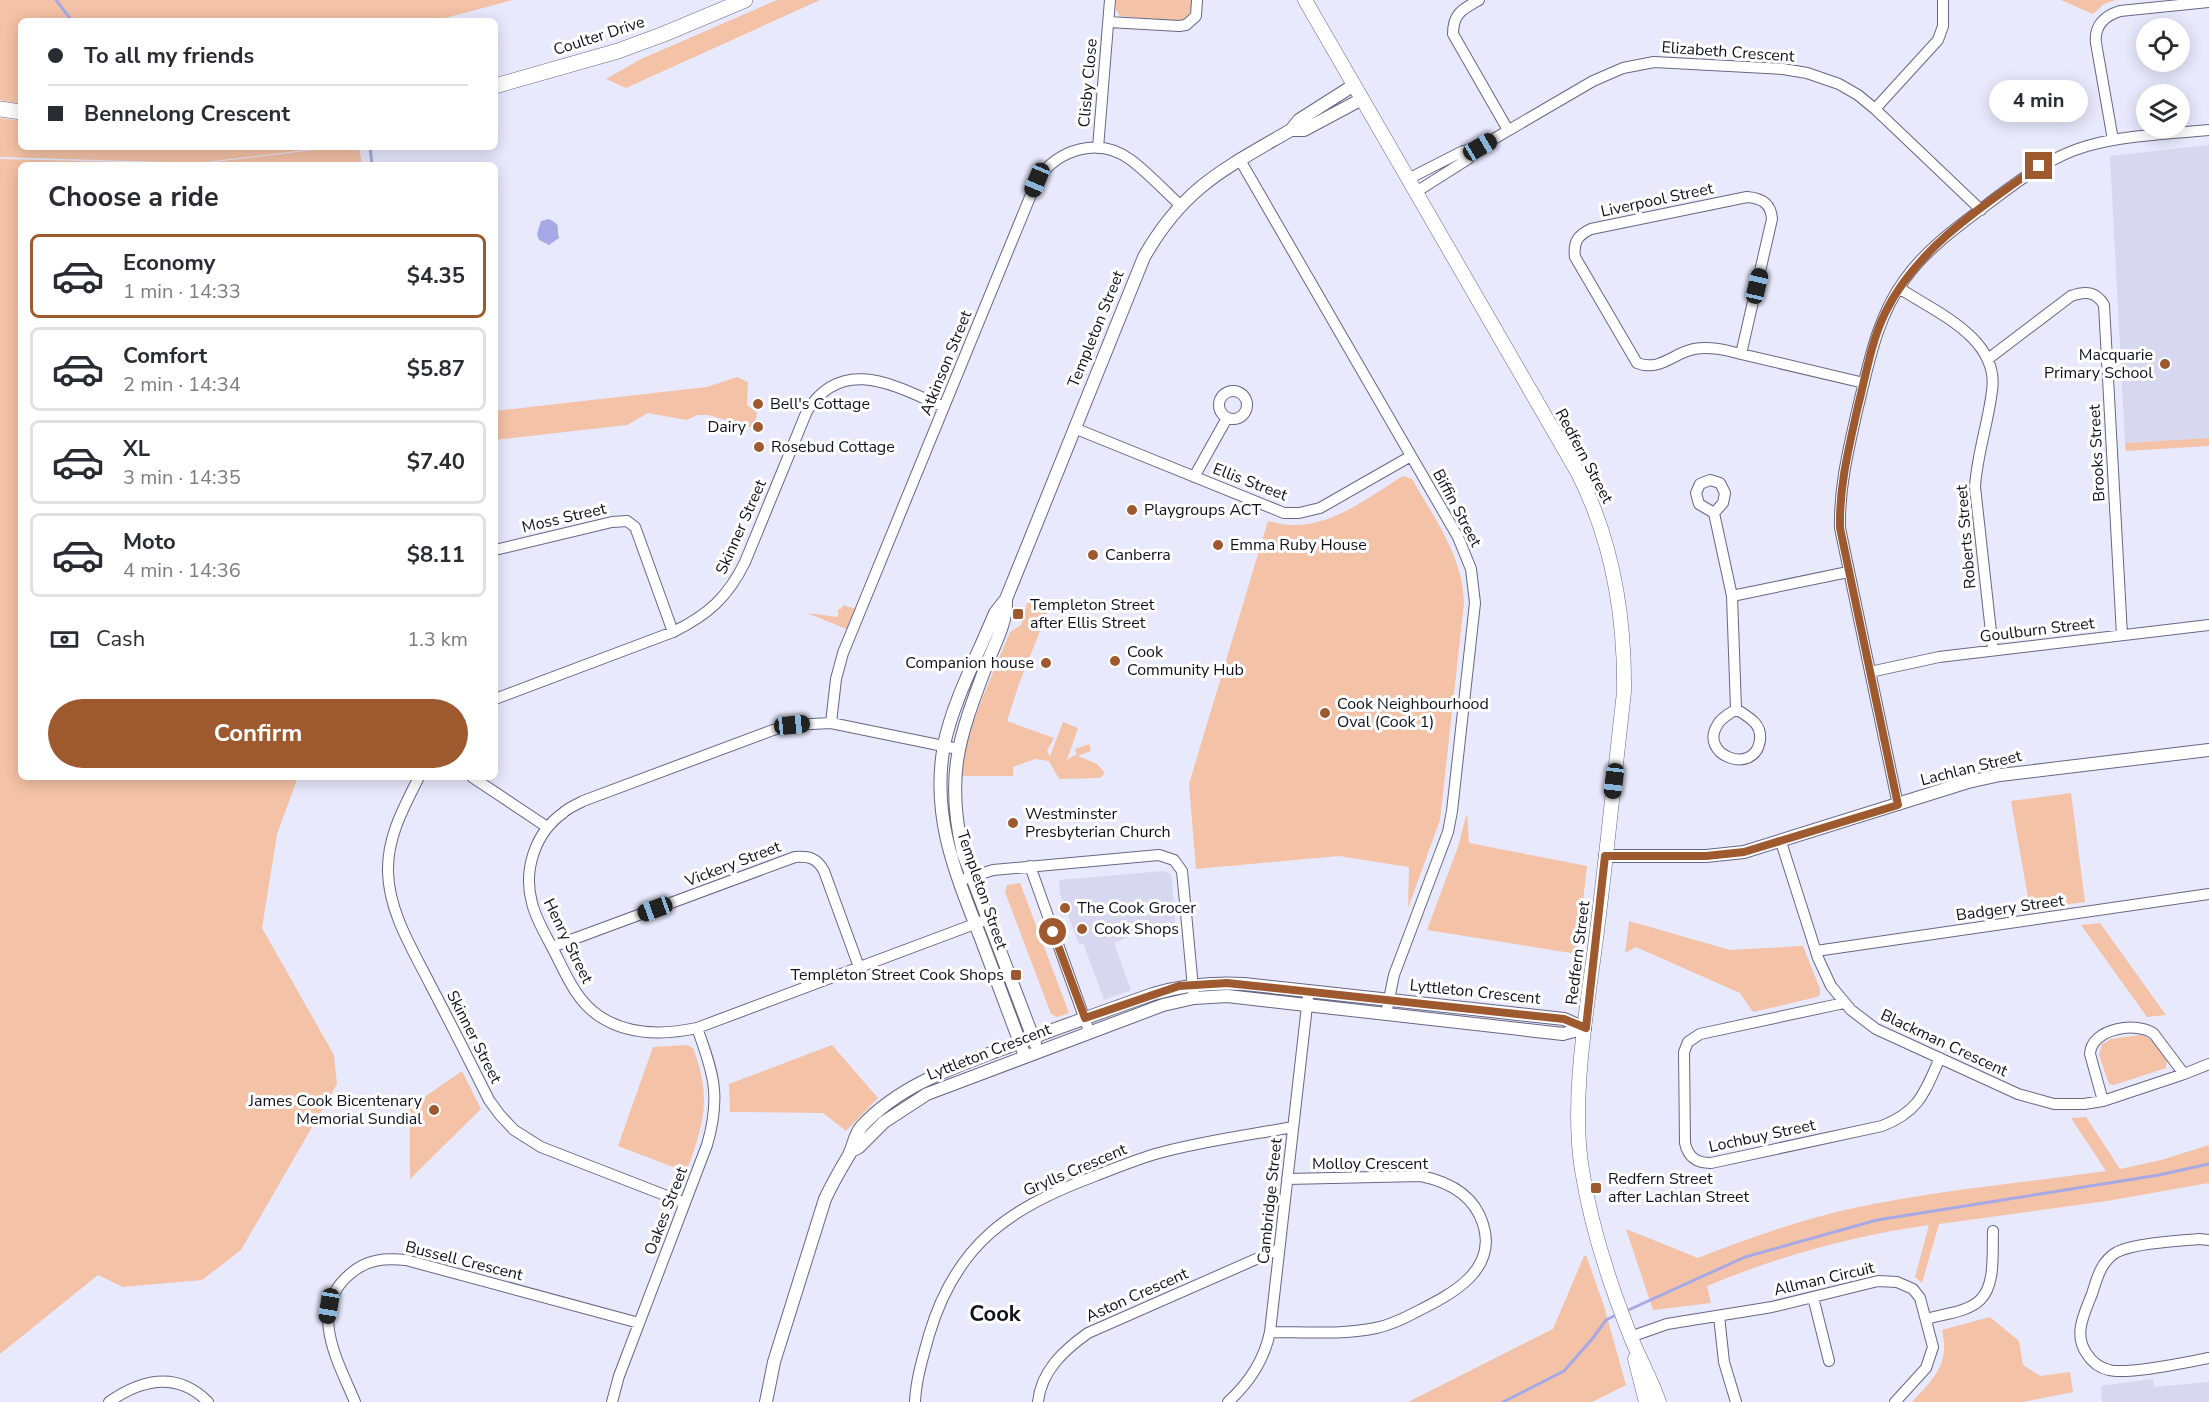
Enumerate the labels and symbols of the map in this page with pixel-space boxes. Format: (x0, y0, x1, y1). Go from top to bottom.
street label: Coulter Drive (551, 11, 647, 61)
street label: Elizabeth Crescent (1661, 36, 1796, 68)
street label: Clisby Close (1073, 38, 1103, 128)
callout: 4 min (1990, 79, 2088, 121)
car (1460, 130, 1500, 164)
route end (2025, 152, 2052, 179)
car (1022, 160, 1052, 200)
street label: Liverpool Street (1599, 177, 1716, 223)
car (1744, 266, 1770, 306)
street label: Templeton Street (1063, 267, 1130, 391)
street label: Atkinson Street (915, 307, 977, 419)
place label: Macquarie Primary School (2044, 344, 2153, 384)
marker: Macquarie Primary School (2158, 357, 2172, 371)
place label: Bell's Cottage (770, 393, 870, 415)
marker: Bell's Cottage (751, 397, 765, 411)
street label: Brooks Street (2083, 403, 2111, 502)
street label: Redfern Street (1550, 405, 1618, 508)
place label: Dairy (708, 416, 747, 438)
marker: Dairy (751, 420, 765, 434)
place label: Rosebud Cottage (771, 436, 895, 458)
marker: Rosebud Cottage (752, 440, 766, 454)
street label: Ellis Street (1210, 458, 1291, 506)
street label: Biffin Street (1427, 465, 1487, 551)
street label: Skinner Street (710, 476, 772, 578)
street label: Roberts Street (1950, 484, 1982, 590)
street label: Moss Street (520, 498, 609, 538)
place label: Playgroups ACT (1144, 499, 1261, 521)
marker: Playgroups ACT (1125, 503, 1139, 517)
place label: Emma Ruby House (1230, 534, 1367, 556)
marker: Emma Ruby House (1211, 538, 1225, 552)
place label: Canberra (1105, 544, 1171, 566)
marker: Canberra (1086, 548, 1100, 562)
place label: Templeton Street after Ellis Street (1030, 594, 1155, 634)
marker: Templeton Street after Ellis Street (1011, 607, 1025, 621)
street label: Goulburn Street (1979, 612, 2096, 648)
place label: Cook Community Hub (1127, 641, 1244, 681)
place label: Companion house (905, 652, 1034, 674)
marker: Cook Community Hub (1108, 654, 1122, 668)
marker: Companion house (1039, 656, 1053, 670)
place label: Cook Neighbourhood Oval (Cook 1) (1337, 693, 1489, 733)
marker: Cook Neighbourhood Oval (Cook 1) (1318, 706, 1332, 720)
car (773, 714, 811, 736)
street label: Lachlan Street (1918, 745, 2024, 791)
car (1603, 762, 1625, 800)
place label: Westminster Presbyterian Church (1025, 803, 1171, 843)
marker: Westminster Presbyterian Church (1006, 816, 1020, 830)
street label: Templeton Street (951, 828, 1013, 953)
street label: Vickery Street (681, 836, 784, 893)
street label: Badgery Street (1955, 889, 2066, 926)
car (635, 894, 675, 924)
street label: Henry Street (538, 895, 598, 988)
place label: The Cook Grocer (1077, 897, 1196, 919)
street label: Redfern Street (1561, 899, 1595, 1006)
marker: The Cook Grocer (1058, 901, 1072, 915)
route start (1039, 918, 1066, 945)
place label: Cook Shops (1094, 918, 1179, 940)
marker: Cook Shops (1075, 922, 1089, 936)
place label: Templeton Street Cook Shops (791, 964, 1004, 986)
marker: Templeton Street Cook Shops (1009, 968, 1023, 982)
street label: Lyttleton Crescent (1409, 974, 1542, 1010)
street label: Skinner Street (441, 987, 507, 1088)
street label: Blackman Crescent (1877, 1004, 2011, 1082)
street label: Lyttleton Crescent (924, 1018, 1055, 1086)
place label: James Cook Bicentenary Memorial Sundial (248, 1090, 423, 1130)
marker: James Cook Bicentenary Memorial Sundial (427, 1103, 441, 1117)
street label: Lochbuy Street (1707, 1114, 1818, 1158)
street label: Cambridge Street (1252, 1137, 1288, 1265)
street label: Grylls Crescent (1020, 1138, 1130, 1202)
street label: Molloy Crescent (1312, 1153, 1428, 1175)
street label: Oakes Street (639, 1163, 693, 1258)
place label: Redfern Street after Lachlan Street (1608, 1168, 1749, 1208)
marker: Redfern Street after Lachlan Street (1589, 1181, 1603, 1195)
street label: Bussell Crescent (403, 1236, 525, 1286)
street label: Allman Circuit (1772, 1257, 1877, 1301)
street label: Aston Crescent (1082, 1262, 1192, 1327)
car (317, 1287, 341, 1325)
district label: Cook (969, 1299, 1022, 1329)

